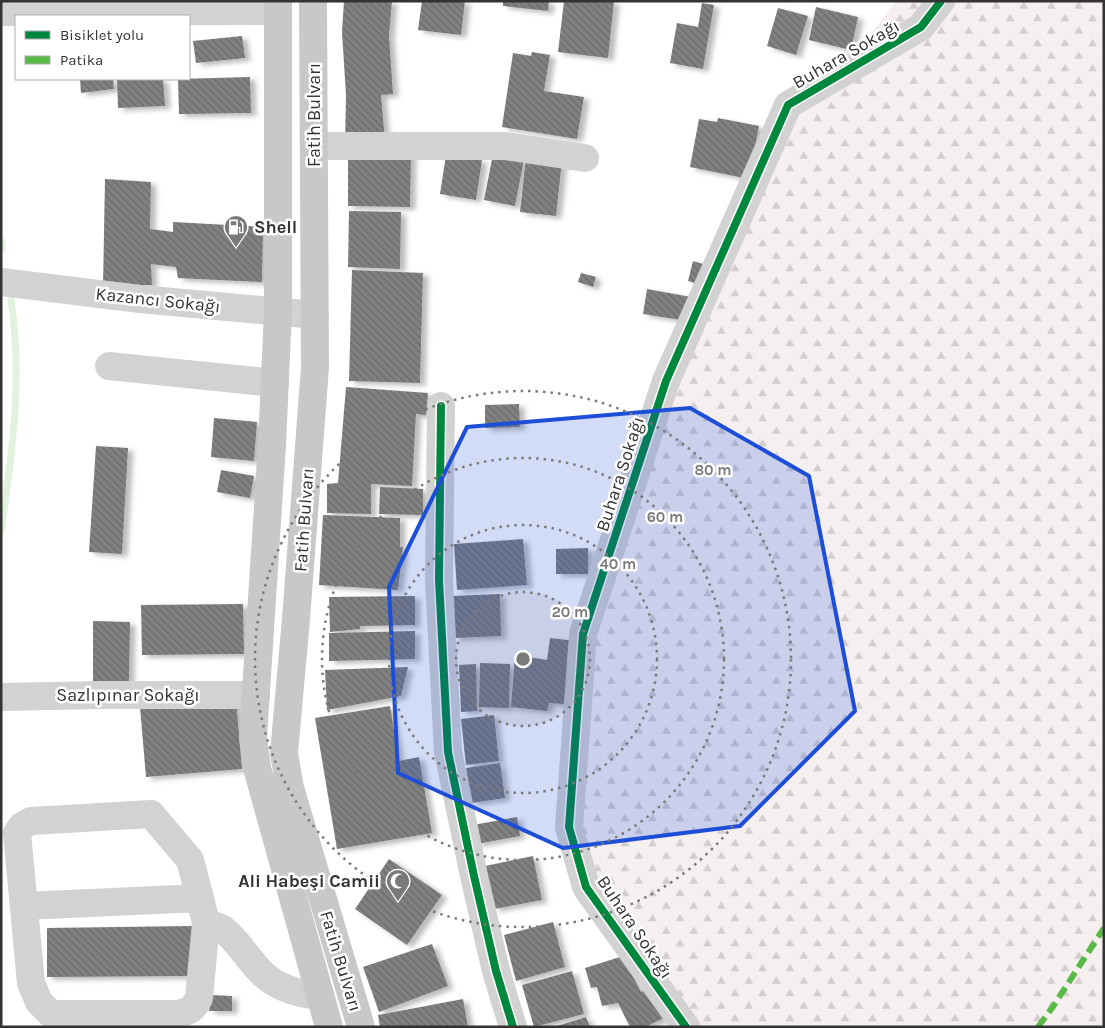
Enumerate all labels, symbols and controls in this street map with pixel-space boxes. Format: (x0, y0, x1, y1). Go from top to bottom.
legend (15, 15, 190, 80)
street label: Buhara Sokağı (789, 15, 903, 93)
text: Bisiklet yolu (60, 26, 144, 44)
text: Patika (60, 51, 103, 69)
street label: Fatih Bulvarı (303, 63, 325, 167)
fuel station icon: Shell (223, 214, 249, 248)
place label: Shell (254, 216, 297, 238)
street label: Kazancı Sokağı (94, 283, 222, 317)
street label: Buhara Sokağı (591, 414, 649, 534)
text: 80 m (694, 461, 732, 479)
street label: Fatih Bulvarı (289, 467, 319, 573)
text: 60 m (647, 508, 683, 526)
text: 40 m (600, 555, 636, 573)
text: 20 m (552, 603, 588, 621)
centre of rings (514, 650, 532, 668)
street label: Sazlıpınar Sokağı (56, 684, 200, 706)
mosque icon: Ali Habeşi Camii (385, 868, 411, 902)
place label: Ali Habeşi Camii (238, 870, 380, 892)
street label: Buhara Sokağı (592, 871, 678, 983)
street label: Fatih Bulvarı (315, 908, 367, 1014)

